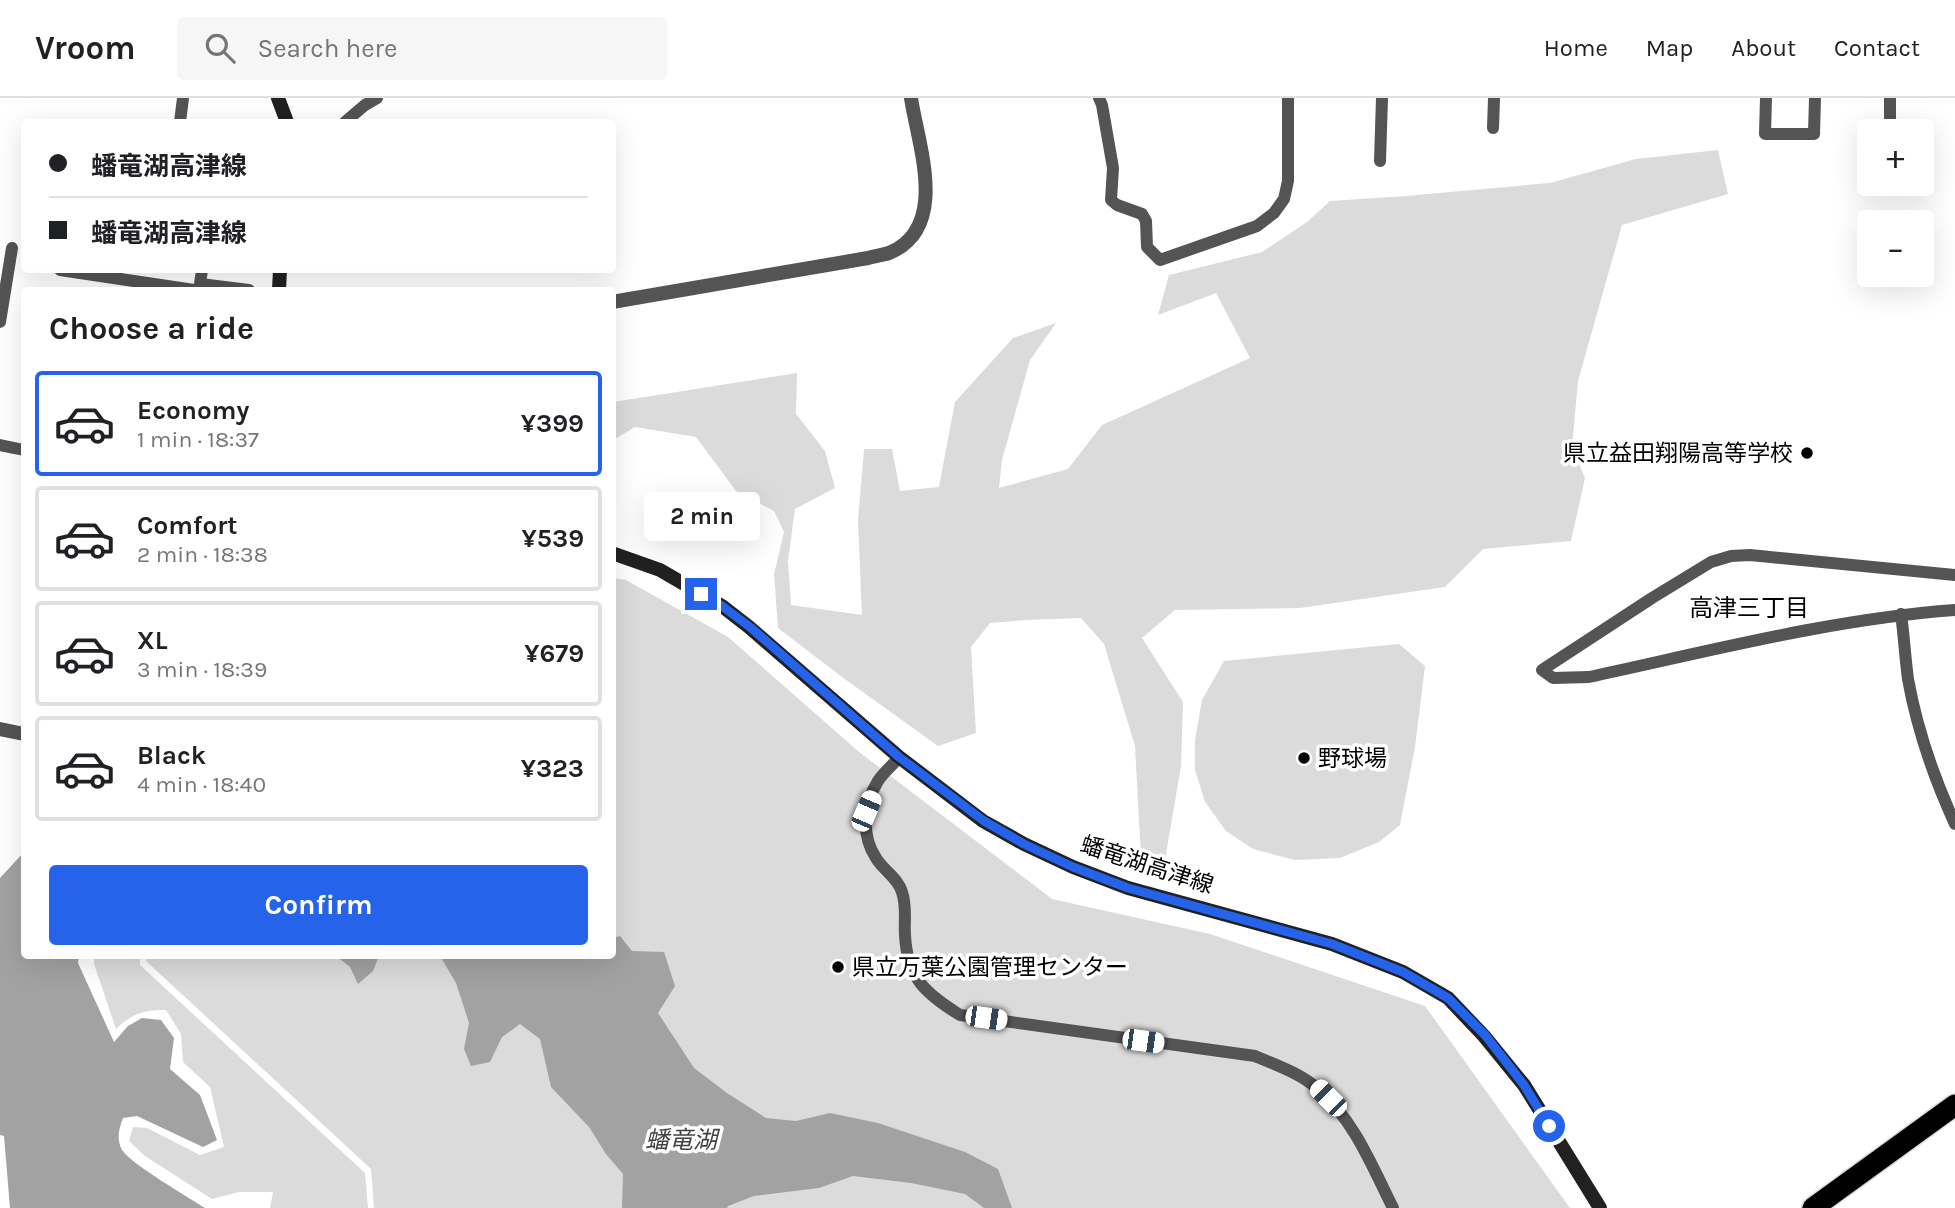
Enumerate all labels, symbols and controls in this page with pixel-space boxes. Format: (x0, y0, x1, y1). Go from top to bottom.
search box (177, 17, 667, 80)
text: Vroom (35, 29, 135, 67)
icon: search (201, 29, 239, 67)
text: Search here (257, 33, 397, 64)
text: Home (1544, 34, 1608, 62)
text: Map (1646, 34, 1693, 62)
text: About (1731, 34, 1796, 62)
text: Contact (1834, 34, 1920, 62)
map controls (1857, 119, 1934, 287)
button: + (1857, 119, 1934, 196)
text: 蟠竜湖高津線 (91, 151, 247, 182)
button: − (1857, 210, 1934, 287)
text: 蟠竜湖高津線 (91, 218, 247, 249)
text: Choose a ride (49, 310, 254, 347)
icon: car (53, 392, 116, 455)
text: Economy (137, 395, 249, 426)
text: ¥399 (521, 408, 584, 439)
text: 1 min · 18:37 (137, 426, 259, 453)
place label: 県立益田翔陽高等学校 (1563, 440, 1793, 467)
marker: 県立益田翔陽高等学校 (1799, 445, 1815, 461)
callout: 2 min (643, 492, 759, 542)
text: 2 min (670, 503, 734, 530)
icon: car (53, 507, 116, 570)
text: Comfort (137, 510, 238, 541)
text: ¥539 (522, 523, 584, 554)
text: 2 min · 18:38 (137, 541, 268, 568)
route end (685, 578, 717, 610)
district label: 高津三丁目 (1689, 594, 1809, 622)
icon: car (53, 622, 116, 685)
text: XL (137, 625, 168, 656)
text: ¥679 (524, 638, 584, 669)
text: 3 min · 18:39 (137, 656, 267, 683)
icon: car (53, 737, 116, 800)
text: Black (137, 740, 206, 771)
place label: 野球場 (1318, 745, 1387, 772)
marker: 野球場 (1296, 750, 1312, 766)
text: ¥323 (521, 753, 584, 784)
text: 4 min · 18:40 (137, 771, 266, 798)
car (849, 788, 884, 834)
street label: 蟠竜湖高津線 (1077, 831, 1217, 899)
button: Confirm (49, 865, 588, 945)
place label: 県立万葉公園管理センター (852, 954, 1128, 981)
marker: 県立万葉公園管理センター (830, 959, 846, 975)
car (964, 1005, 1009, 1031)
car (1121, 1028, 1166, 1054)
car (1306, 1076, 1351, 1120)
route start (1533, 1110, 1565, 1142)
water label: 蟠竜湖 (645, 1126, 721, 1154)

